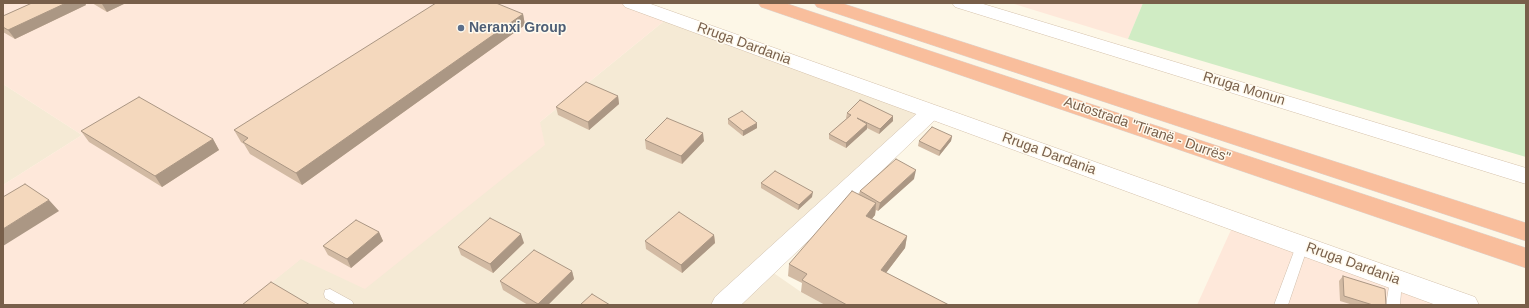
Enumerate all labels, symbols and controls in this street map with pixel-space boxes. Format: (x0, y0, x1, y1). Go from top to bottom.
street label: Rruga Dardania (695, 19, 793, 69)
place label: Neranxi Group (469, 20, 566, 36)
marker: Neranxi Group (456, 23, 466, 33)
street label: Rruga Monun (1201, 69, 1287, 109)
street label: Autostrada "Tiranë - Durrës" (1061, 94, 1233, 166)
street label: Rruga Dardania (1000, 129, 1098, 179)
street label: Rruga Dardania (1304, 239, 1402, 289)

